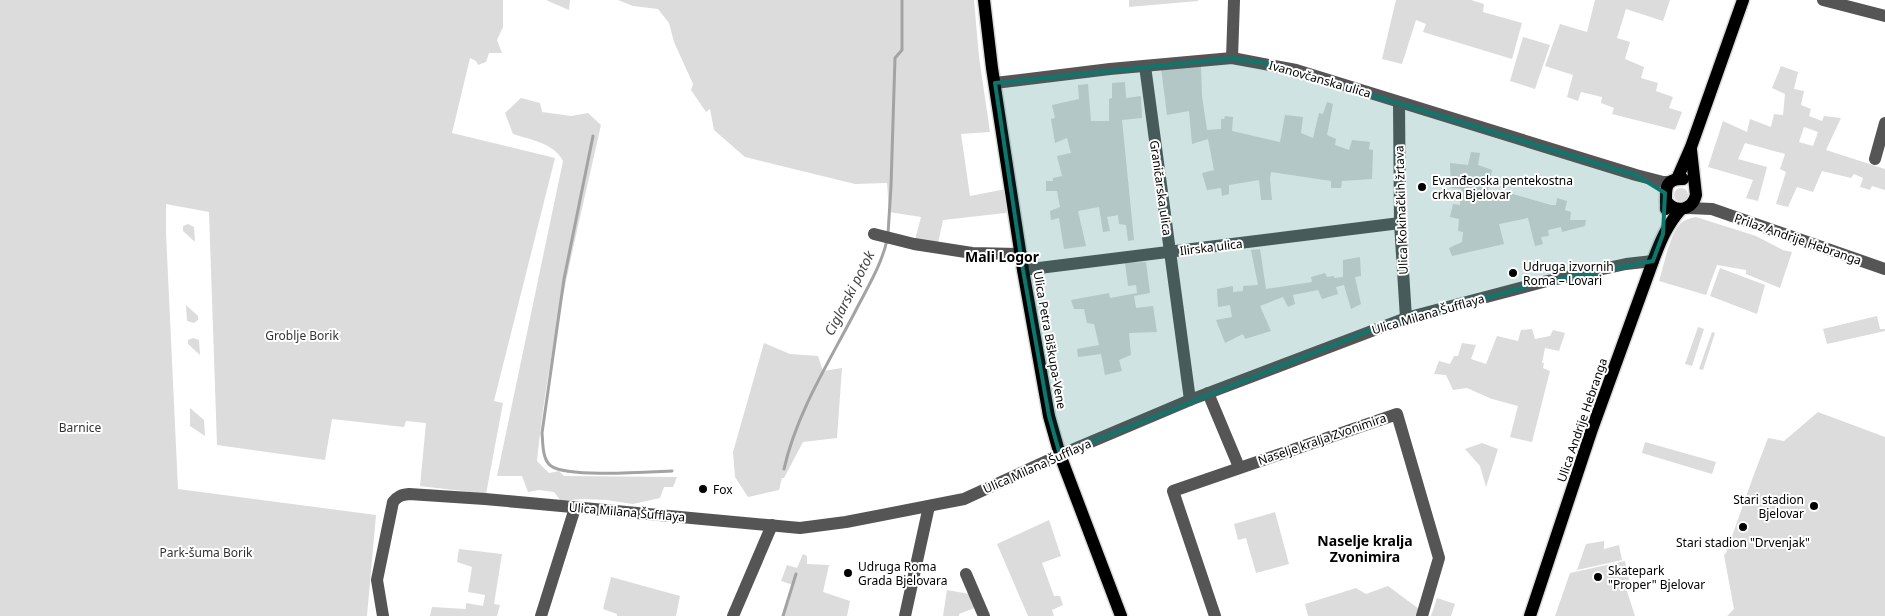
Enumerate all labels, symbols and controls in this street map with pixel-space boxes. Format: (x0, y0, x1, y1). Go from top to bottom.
street label: Ivanovčanska ulica (1267, 56, 1373, 102)
street label: Graničarska ulica (1146, 139, 1176, 237)
street label: Ulica Kokinačkih žrtava (1390, 145, 1412, 275)
place label: Evanđeoska pentekostna crkva Bjelovar (1432, 172, 1573, 203)
marker: Evanđeoska pentekostna crkva Bjelovar (1416, 181, 1428, 193)
street label: Prilaz Andrije Hebranga (1732, 209, 1864, 269)
street label: Ilirska ulica (1179, 235, 1243, 259)
water label: Ciglarski potok (819, 246, 879, 339)
district label: Mali Logor (965, 247, 1040, 266)
place label: Udruga izvornih Roma – Lovari (1523, 258, 1614, 289)
marker: Udruga izvornih Roma – Lovari (1507, 267, 1519, 279)
street label: Ulica Petra Biškupa-Vene (1029, 270, 1071, 411)
street label: Ulica Milana Šufflaya (1370, 290, 1486, 338)
park label: Groblje Borik (265, 327, 339, 344)
street label: Ulica Andrije Hebranga (1553, 356, 1611, 484)
street label: Naselje kralja Zvonimira (1255, 409, 1389, 469)
park label: Barnice (59, 419, 101, 436)
street label: Ulica Milana Šufflaya (980, 435, 1094, 497)
place label: Fox (713, 481, 733, 498)
marker: Fox (697, 483, 709, 495)
place label: Stari stadion Bjelovar (1733, 491, 1804, 522)
street label: Ulica Milana Šufflaya (568, 498, 686, 526)
marker: Stari stadion Bjelovar (1808, 500, 1820, 512)
marker: Stari stadion "Drvenjak" (1737, 521, 1749, 533)
district label: Naselje kralja Zvonimira (1317, 531, 1413, 566)
place label: Stari stadion "Drvenjak" (1676, 534, 1810, 551)
park label: Park-šuma Borik (160, 544, 253, 561)
place label: Udruga Roma Grada Bjelovara (858, 558, 947, 589)
place label: Skatepark "Proper" Bjelovar (1608, 562, 1705, 593)
marker: Udruga Roma Grada Bjelovara (842, 567, 854, 579)
marker: Skatepark "Proper" Bjelovar (1592, 571, 1604, 583)

